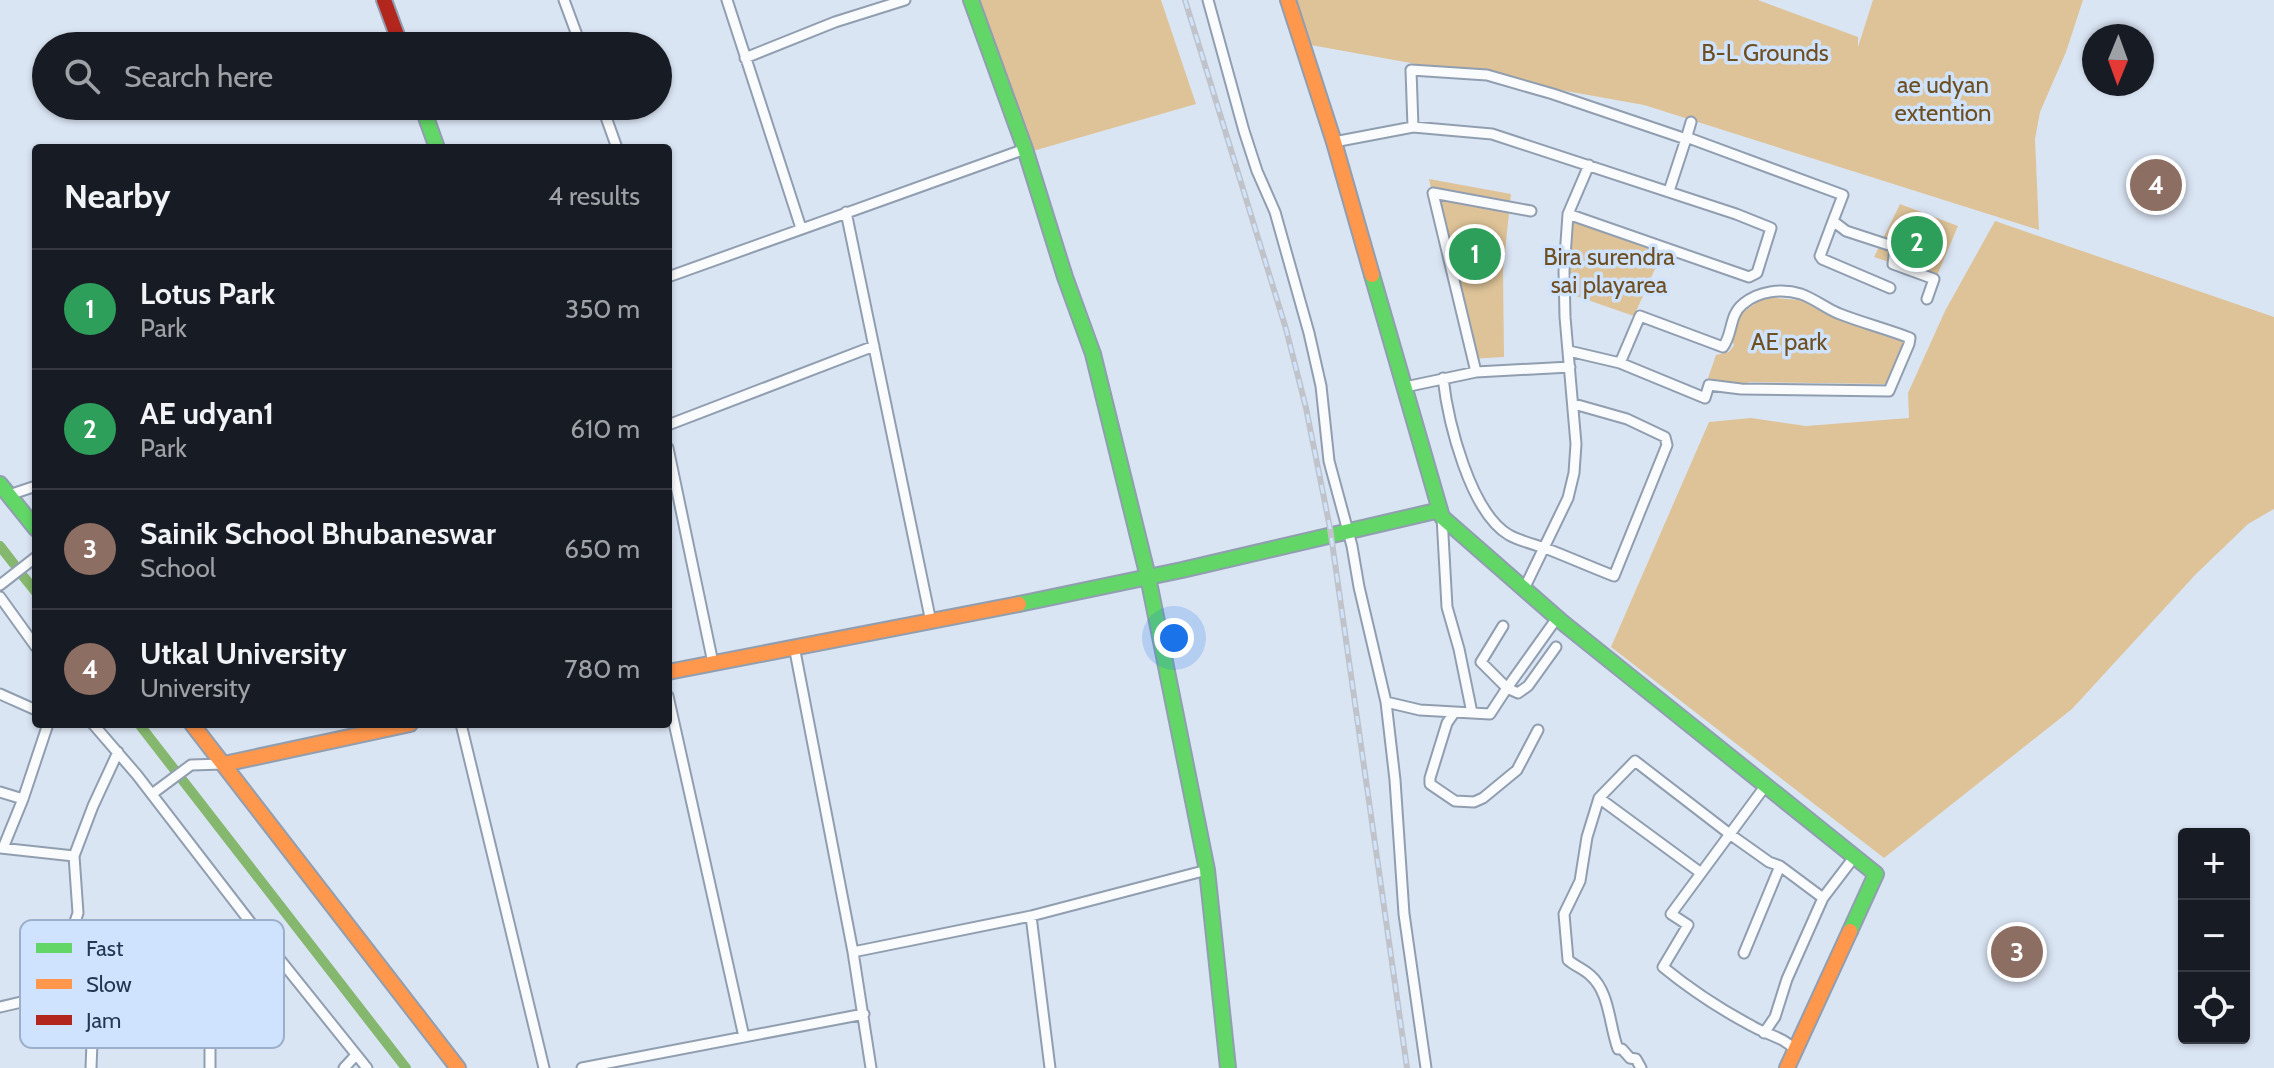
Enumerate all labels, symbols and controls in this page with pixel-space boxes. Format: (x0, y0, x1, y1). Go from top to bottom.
north arrow (2082, 24, 2154, 96)
search box (32, 32, 672, 120)
park label: B-L Grounds (1701, 38, 1829, 67)
icon: search (60, 54, 104, 98)
text: Search here (124, 58, 273, 95)
park label: ae udyan extention (1895, 70, 1991, 127)
pin: 4 (2130, 155, 2182, 215)
text: Nearby (64, 175, 171, 217)
text: 4 results (548, 180, 640, 212)
pin: 2 (1891, 212, 1943, 272)
pin: 1 (1449, 224, 1501, 284)
park label: Bira surendra sai playarea (1543, 242, 1675, 299)
text: Lotus Park (140, 275, 275, 312)
text: 1 (85, 293, 95, 325)
text: 350 m (565, 293, 640, 325)
text: Park (140, 312, 187, 344)
park label: AE park (1751, 327, 1828, 356)
text: AE udyan1 (140, 395, 274, 432)
text: 2 (83, 413, 97, 445)
text: 610 m (570, 413, 640, 445)
text: Park (140, 432, 187, 464)
text: Sainik School Bhubaneswar (140, 515, 496, 552)
text: 3 (83, 533, 97, 565)
text: 650 m (564, 533, 640, 565)
text: School (140, 552, 216, 584)
your location (1154, 618, 1194, 658)
text: Utkal University (140, 635, 347, 672)
text: 4 (82, 653, 98, 685)
text: 780 m (564, 653, 640, 685)
text: University (140, 672, 251, 704)
map controls (2178, 828, 2250, 1044)
button: + (2178, 828, 2250, 900)
button: − (2178, 900, 2250, 972)
legend (20, 920, 284, 1048)
pin: 3 (1991, 922, 2043, 982)
text: Fast (86, 935, 124, 962)
text: Slow (86, 971, 132, 998)
button: locate (2178, 972, 2250, 1044)
text: Jam (85, 1007, 121, 1034)

